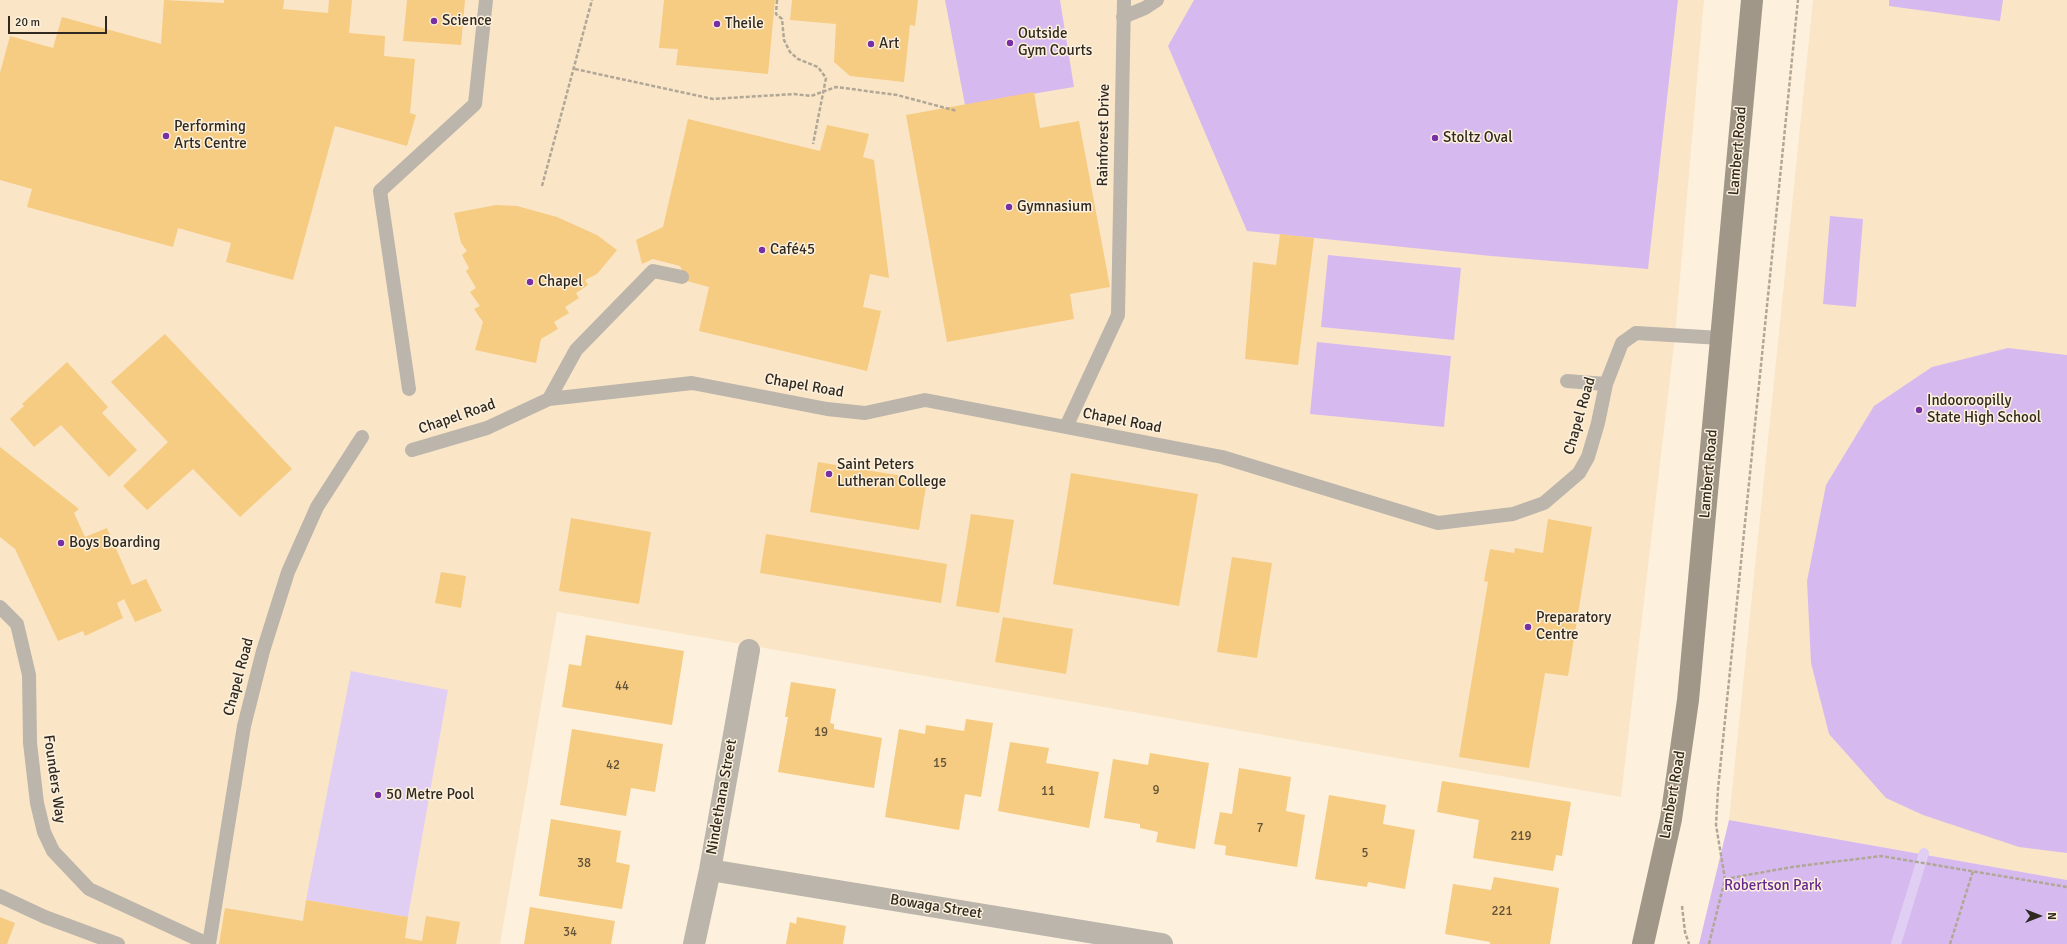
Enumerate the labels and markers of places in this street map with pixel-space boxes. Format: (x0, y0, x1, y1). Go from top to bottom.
place label: Science (442, 12, 492, 30)
place label: Theile (725, 15, 764, 33)
marker: Science (429, 16, 439, 26)
marker: Theile (712, 19, 722, 29)
place label: Outside Gym Courts (1018, 25, 1092, 60)
place label: Art (879, 35, 899, 53)
marker: Outside Gym Courts (1005, 38, 1015, 48)
marker: Art (866, 39, 876, 49)
place label: Performing Arts Centre (174, 118, 247, 153)
place label: Stoltz Oval (1443, 129, 1513, 147)
marker: Performing Arts Centre (161, 131, 171, 141)
marker: Stoltz Oval (1430, 133, 1440, 143)
place label: Gymnasium (1017, 198, 1092, 216)
marker: Gymnasium (1004, 202, 1014, 212)
place label: Café45 (770, 241, 815, 259)
marker: Café45 (757, 245, 767, 255)
place label: Chapel (538, 273, 583, 291)
marker: Chapel (525, 277, 535, 287)
place label: Indooroopilly State High School (1927, 392, 2041, 427)
marker: Indooroopilly State High School (1914, 405, 1924, 415)
place label: Saint Peters Lutheran College (837, 456, 946, 491)
marker: Saint Peters Lutheran College (824, 469, 834, 479)
place label: Boys Boarding (69, 534, 160, 552)
marker: Boys Boarding (56, 538, 66, 548)
place label: Preparatory Centre (1536, 609, 1611, 644)
marker: Preparatory Centre (1523, 622, 1533, 632)
place label: 50 Metre Pool (386, 786, 475, 804)
marker: 50 Metre Pool (373, 790, 383, 800)

